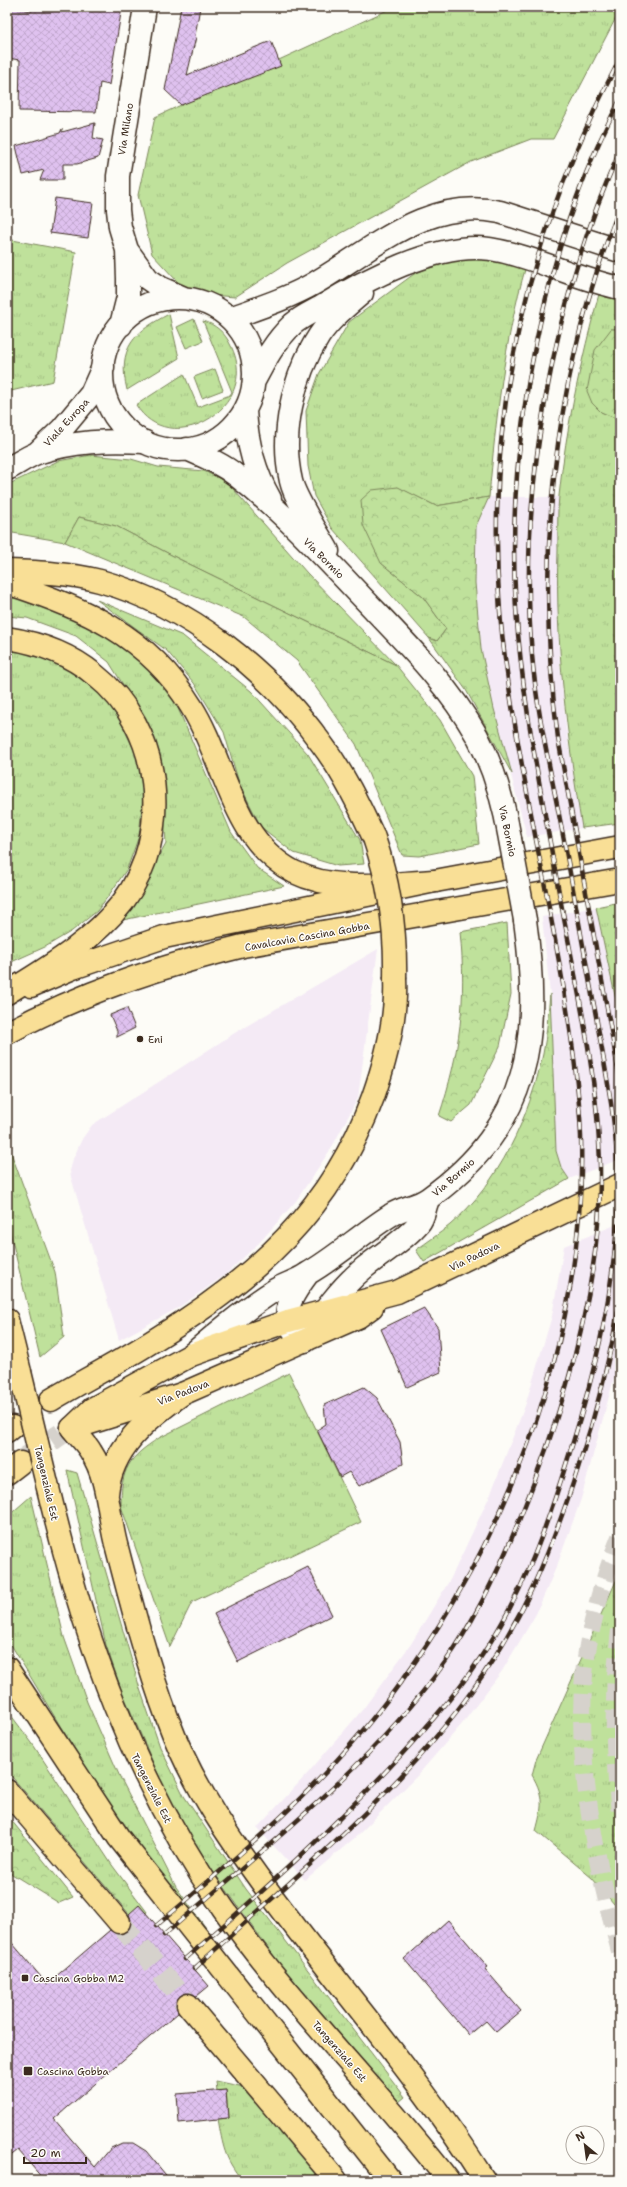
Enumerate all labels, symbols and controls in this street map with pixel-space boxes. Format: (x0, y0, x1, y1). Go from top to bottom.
street label: Via Milano (115, 102, 136, 156)
street label: Viale Europa (41, 395, 93, 449)
street label: Via Bormio (300, 535, 347, 582)
street label: Via Bormio (496, 804, 519, 858)
street label: Cavalcavia Cascina Gobba (244, 919, 371, 954)
place label: Eni (148, 1033, 163, 1046)
marker: Eni (135, 1034, 145, 1044)
street label: Via Bormio (429, 1155, 477, 1200)
street label: Via Padova (447, 1238, 502, 1274)
street label: Via Padova (156, 1376, 211, 1408)
street label: Tangenziale Est (32, 1444, 61, 1522)
street label: Tangenziale Est (128, 1751, 175, 1825)
place label: Cascina Gobba M2 (33, 1972, 124, 1985)
marker: Cascina Gobba M2 (20, 1973, 30, 1983)
street label: Tangenziale Est (310, 2018, 370, 2085)
marker: Cascina Gobba (22, 2065, 34, 2077)
place label: Cascina Gobba (37, 2065, 109, 2078)
north arrow (565, 2125, 605, 2165)
text: N (573, 2128, 588, 2145)
scale bar (24, 2139, 86, 2165)
text: 20 m (30, 2145, 61, 2161)

